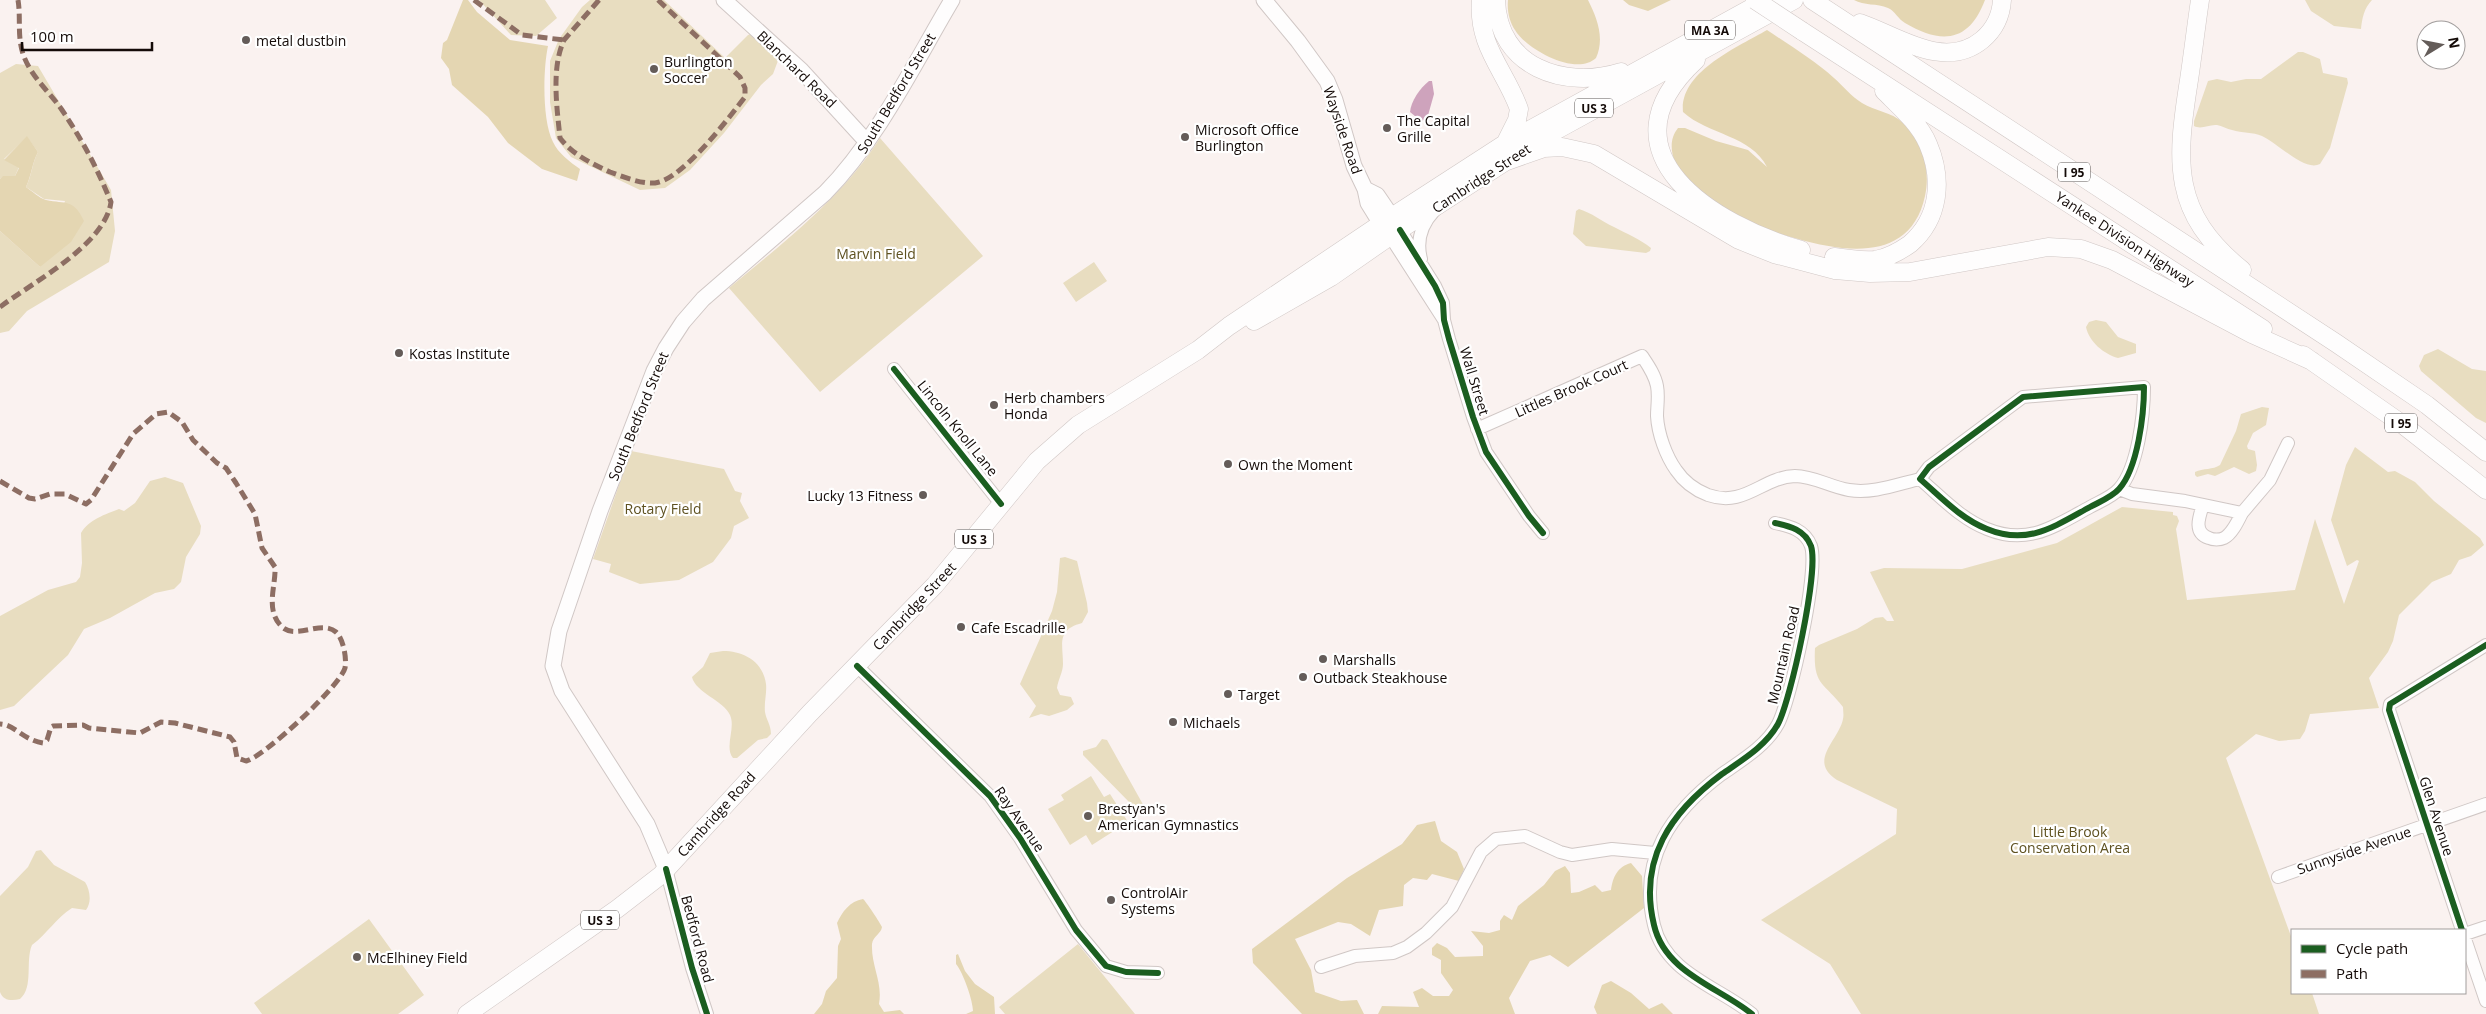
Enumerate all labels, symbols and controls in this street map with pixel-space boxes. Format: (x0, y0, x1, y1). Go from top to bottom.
scale bar (22, 20, 152, 52)
road number: MA 3A (1685, 20, 1735, 40)
north arrow (2416, 20, 2466, 70)
text: 100 m (30, 26, 74, 46)
street label: Blanchard Road (753, 26, 841, 112)
street label: South Bedford Street (852, 29, 940, 157)
place label: metal dustbin (256, 31, 346, 50)
marker: metal dustbin (240, 34, 252, 46)
text: N (2444, 35, 2465, 50)
place label: Burlington Soccer (664, 52, 733, 87)
marker: Burlington Soccer (648, 63, 660, 75)
street label: Wayside Road (1319, 84, 1367, 176)
road number: US 3 (1575, 99, 1613, 118)
place label: The Capital Grille (1397, 111, 1470, 146)
place label: Microsoft Office Burlington (1195, 120, 1299, 155)
marker: The Capital Grille (1381, 122, 1393, 134)
marker: Microsoft Office Burlington (1179, 131, 1191, 143)
street label: Cambridge Street (1428, 139, 1534, 217)
road number: I 95 (2058, 162, 2090, 182)
street label: Yankee Division Highway (2052, 187, 2199, 292)
park label: Marvin Field (836, 244, 916, 263)
place label: Kostas Institute (409, 344, 510, 363)
street label: Wall Street (1456, 345, 1494, 418)
marker: Kostas Institute (393, 347, 405, 359)
street label: South Bedford Street (603, 349, 673, 483)
street label: Littles Brook Court (1512, 355, 1630, 421)
street label: Lincoln Knoll Lane (913, 376, 1003, 480)
place label: Herb chambers Honda (1004, 388, 1105, 423)
marker: Herb chambers Honda (988, 399, 1000, 411)
road number: I 95 (2385, 413, 2417, 432)
place label: Own the Moment (1238, 455, 1352, 474)
marker: Own the Moment (1222, 458, 1234, 470)
place label: Lucky 13 Fitness (807, 486, 913, 505)
marker: Lucky 13 Fitness (917, 489, 929, 501)
park label: Rotary Field (625, 499, 701, 518)
road number: US 3 (955, 530, 993, 548)
street label: Cambridge Street (868, 558, 960, 654)
street label: Mountain Road (1762, 604, 1804, 706)
place label: Cafe Escadrille (971, 618, 1066, 637)
marker: Cafe Escadrille (955, 621, 967, 633)
place label: Marshalls (1333, 650, 1396, 669)
marker: Marshalls (1317, 653, 1329, 665)
place label: Outback Steakhouse (1313, 668, 1447, 687)
marker: Outback Steakhouse (1297, 671, 1309, 683)
place label: Target (1238, 685, 1280, 704)
marker: Target (1222, 688, 1234, 700)
place label: Michaels (1183, 713, 1241, 732)
marker: Michaels (1167, 716, 1179, 728)
street label: Cambridge Road (673, 767, 759, 861)
street label: Glen Avenue (2415, 774, 2459, 858)
street label: Ray Avenue (990, 783, 1050, 856)
place label: Brestyan's American Gymnastics (1098, 799, 1239, 834)
marker: Brestyan's American Gymnastics (1082, 810, 1094, 822)
park label: Little Brook Conservation Area (2010, 822, 2130, 857)
street label: Sunnyside Avenue (2294, 822, 2414, 878)
place label: ControlAir Systems (1121, 883, 1188, 918)
street label: Bedford Road (677, 893, 719, 985)
marker: ControlAir Systems (1105, 894, 1117, 906)
road number: US 3 (581, 910, 619, 930)
legend (2291, 929, 2466, 994)
text: Cycle path (2336, 938, 2408, 958)
place label: McElhiney Field (367, 948, 468, 967)
marker: McElhiney Field (351, 951, 363, 963)
text: Path (2336, 963, 2368, 983)

